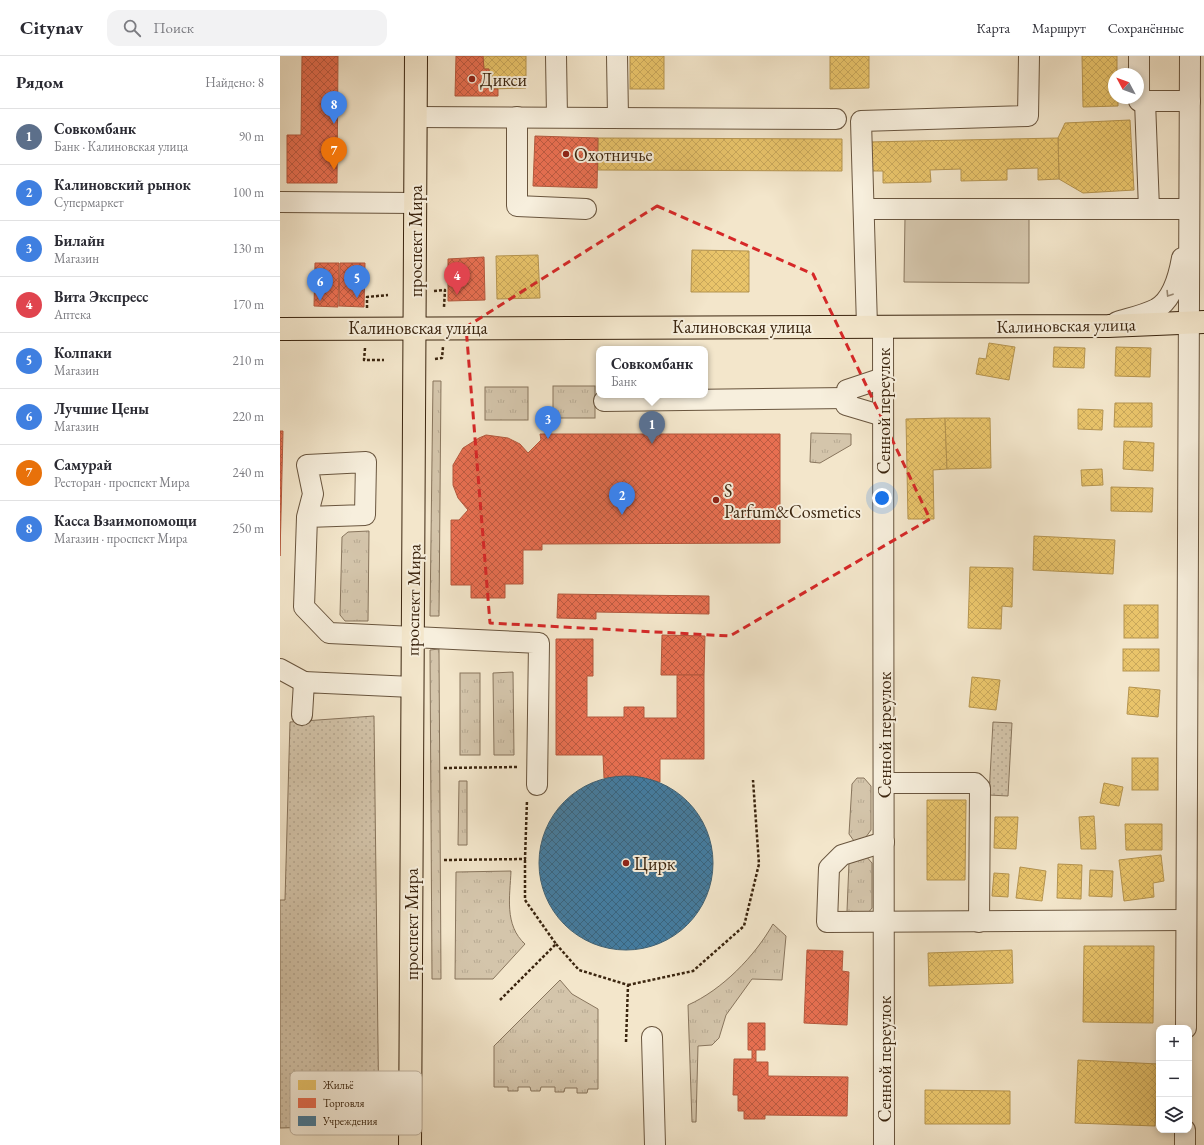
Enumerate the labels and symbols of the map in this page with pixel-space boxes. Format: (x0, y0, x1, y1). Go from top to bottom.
place label: Дикси (480, 68, 527, 91)
north arrow (1108, 68, 1144, 104)
marker: Дикси (467, 74, 477, 84)
pin: 8 (321, 91, 347, 124)
pin: 7 (321, 137, 347, 170)
place label: Охотничье (574, 143, 653, 166)
marker: Охотничье (561, 149, 571, 159)
street label: проспект Мира (404, 184, 427, 297)
pin: 4 (444, 262, 470, 295)
pin: 5 (344, 265, 370, 298)
pin: 6 (307, 268, 333, 301)
one-way arrow (1167, 290, 1174, 297)
street label: Калиновская улица (996, 312, 1137, 338)
street label: Калиновская улица (672, 315, 813, 338)
street label: Калиновская улица (348, 316, 489, 339)
street label: Сенной переулок (872, 347, 895, 474)
pin: 3 (535, 406, 561, 439)
pin: 1 (639, 411, 665, 444)
place label: S Parfum&Cosmetics (724, 479, 861, 523)
pin: 2 (609, 482, 635, 515)
your location (872, 488, 892, 508)
marker: S Parfum&Cosmetics (711, 495, 721, 505)
street label: проспект Мира (401, 543, 425, 656)
street label: Сенной переулок (873, 671, 896, 798)
place label: Цирк (634, 852, 676, 875)
marker: Цирк (621, 858, 631, 868)
street label: проспект Мира (400, 867, 423, 980)
street label: Сенной переулок (873, 995, 896, 1122)
legend (290, 1071, 422, 1135)
text: Жильё (322, 1078, 354, 1092)
text: Торговля (323, 1096, 364, 1110)
text: Учреждения (322, 1114, 378, 1128)

